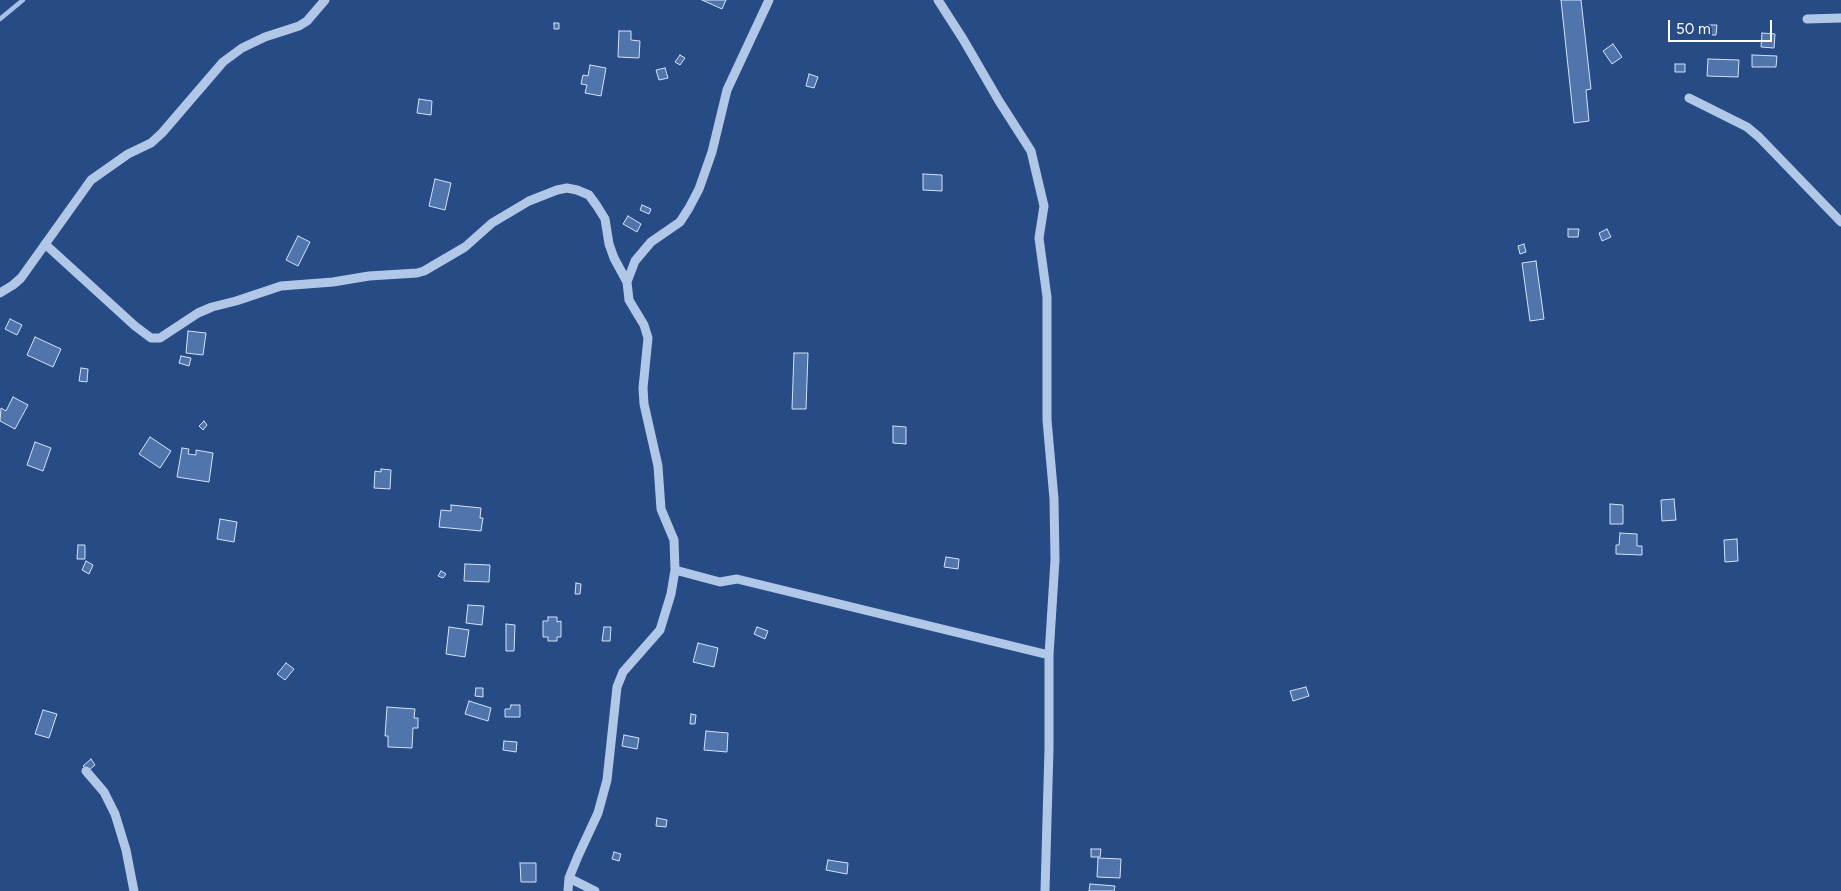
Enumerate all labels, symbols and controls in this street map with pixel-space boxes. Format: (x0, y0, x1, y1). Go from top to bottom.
scale bar (1671, 10, 1775, 42)
text: 50 m (1676, 20, 1711, 38)

